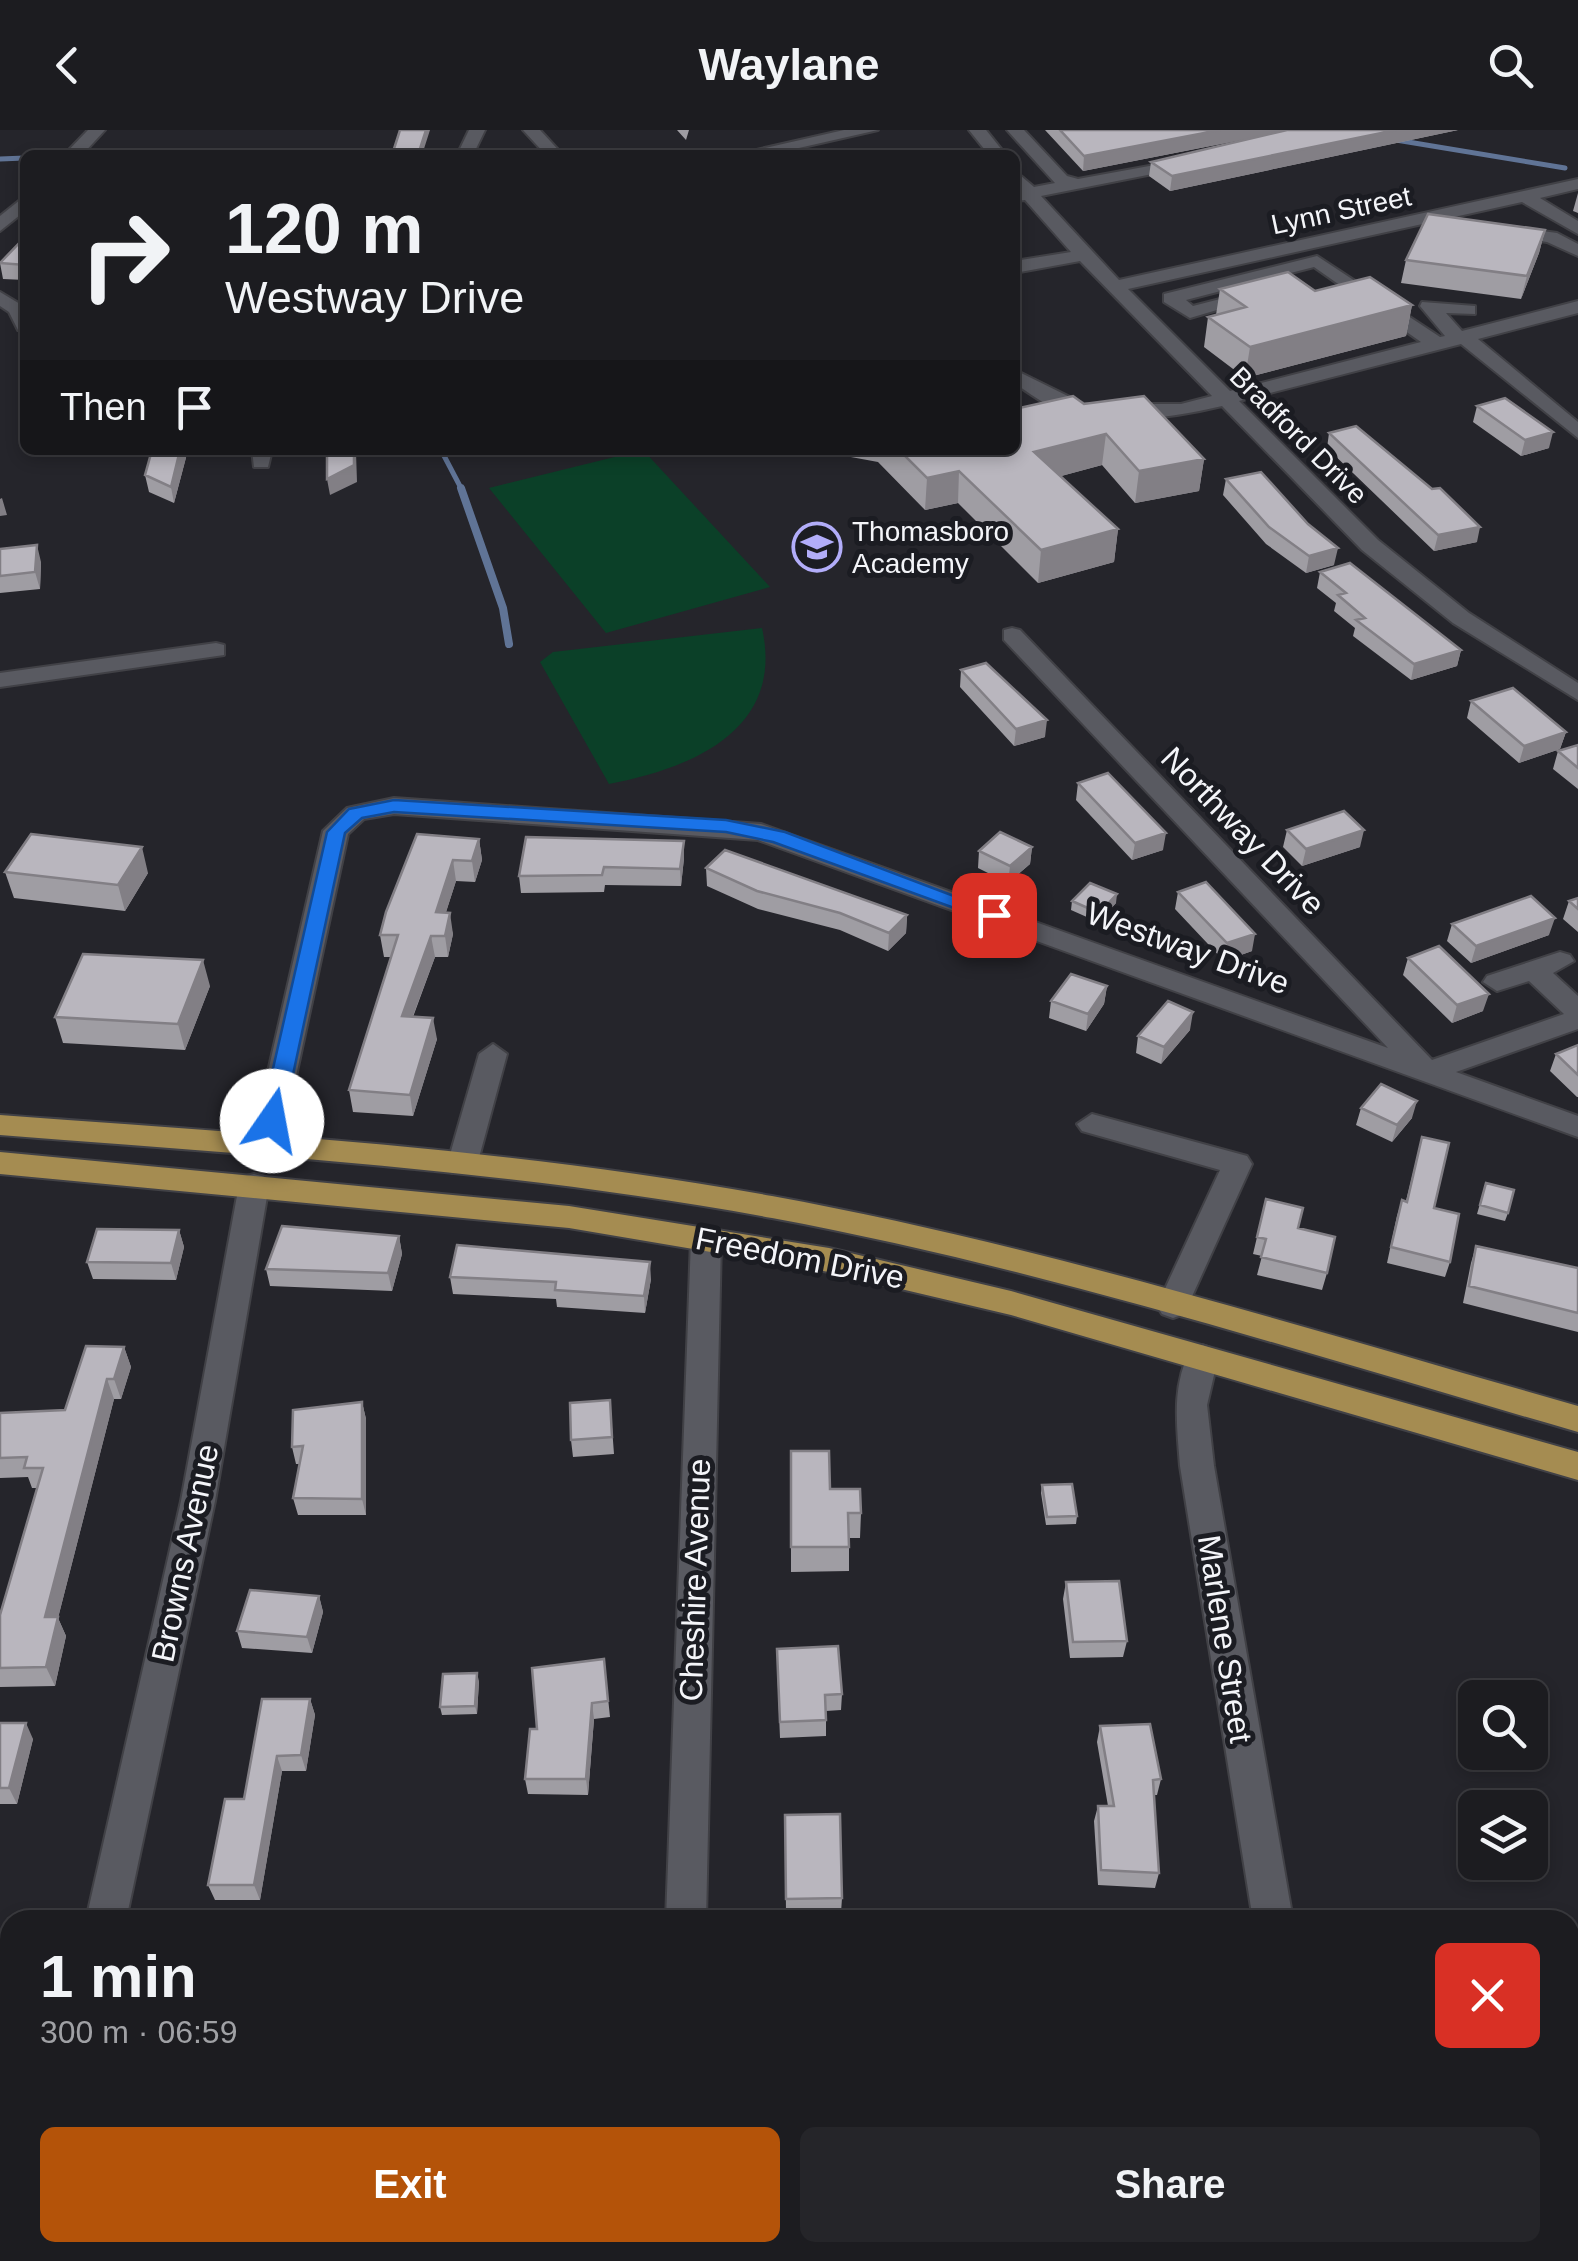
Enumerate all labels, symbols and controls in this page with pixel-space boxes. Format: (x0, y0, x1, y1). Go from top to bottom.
icon: back (40, 38, 95, 93)
icon: search (1483, 38, 1538, 93)
text: Waylane (699, 39, 879, 90)
street label: Lynn Street (1268, 181, 1414, 240)
icon: right (60, 190, 190, 320)
text: 120 m (225, 190, 423, 268)
text: Westway Drive (225, 272, 524, 323)
street label: Bradford Drive (1224, 361, 1373, 510)
icon: arrive (167, 380, 222, 435)
text: Then (60, 386, 147, 428)
place label: Thomasboro Academy (852, 516, 1009, 579)
school or university icon: Thomasboro Academy (791, 521, 843, 573)
street label: Northway Drive (1154, 740, 1332, 922)
pin (952, 873, 1037, 958)
icon: arrive (967, 888, 1022, 943)
street label: Westway Drive (1082, 895, 1294, 1001)
position arrow (220, 1069, 324, 1173)
street label: Freedom Drive (693, 1220, 907, 1296)
street label: Browns Avenue (144, 1441, 226, 1665)
street label: Cheshire Avenue (673, 1458, 717, 1702)
street label: Marlene Street (1191, 1533, 1259, 1746)
map controls (1458, 1680, 1548, 1880)
button: search (1458, 1680, 1548, 1770)
button: layers (1458, 1790, 1548, 1880)
text: 1 min (40, 1943, 197, 2010)
button: close (1435, 1943, 1540, 2048)
text: 300 m · 06:59 (40, 2014, 237, 2050)
button: Exit (40, 2127, 780, 2242)
button: Share (800, 2127, 1540, 2242)

